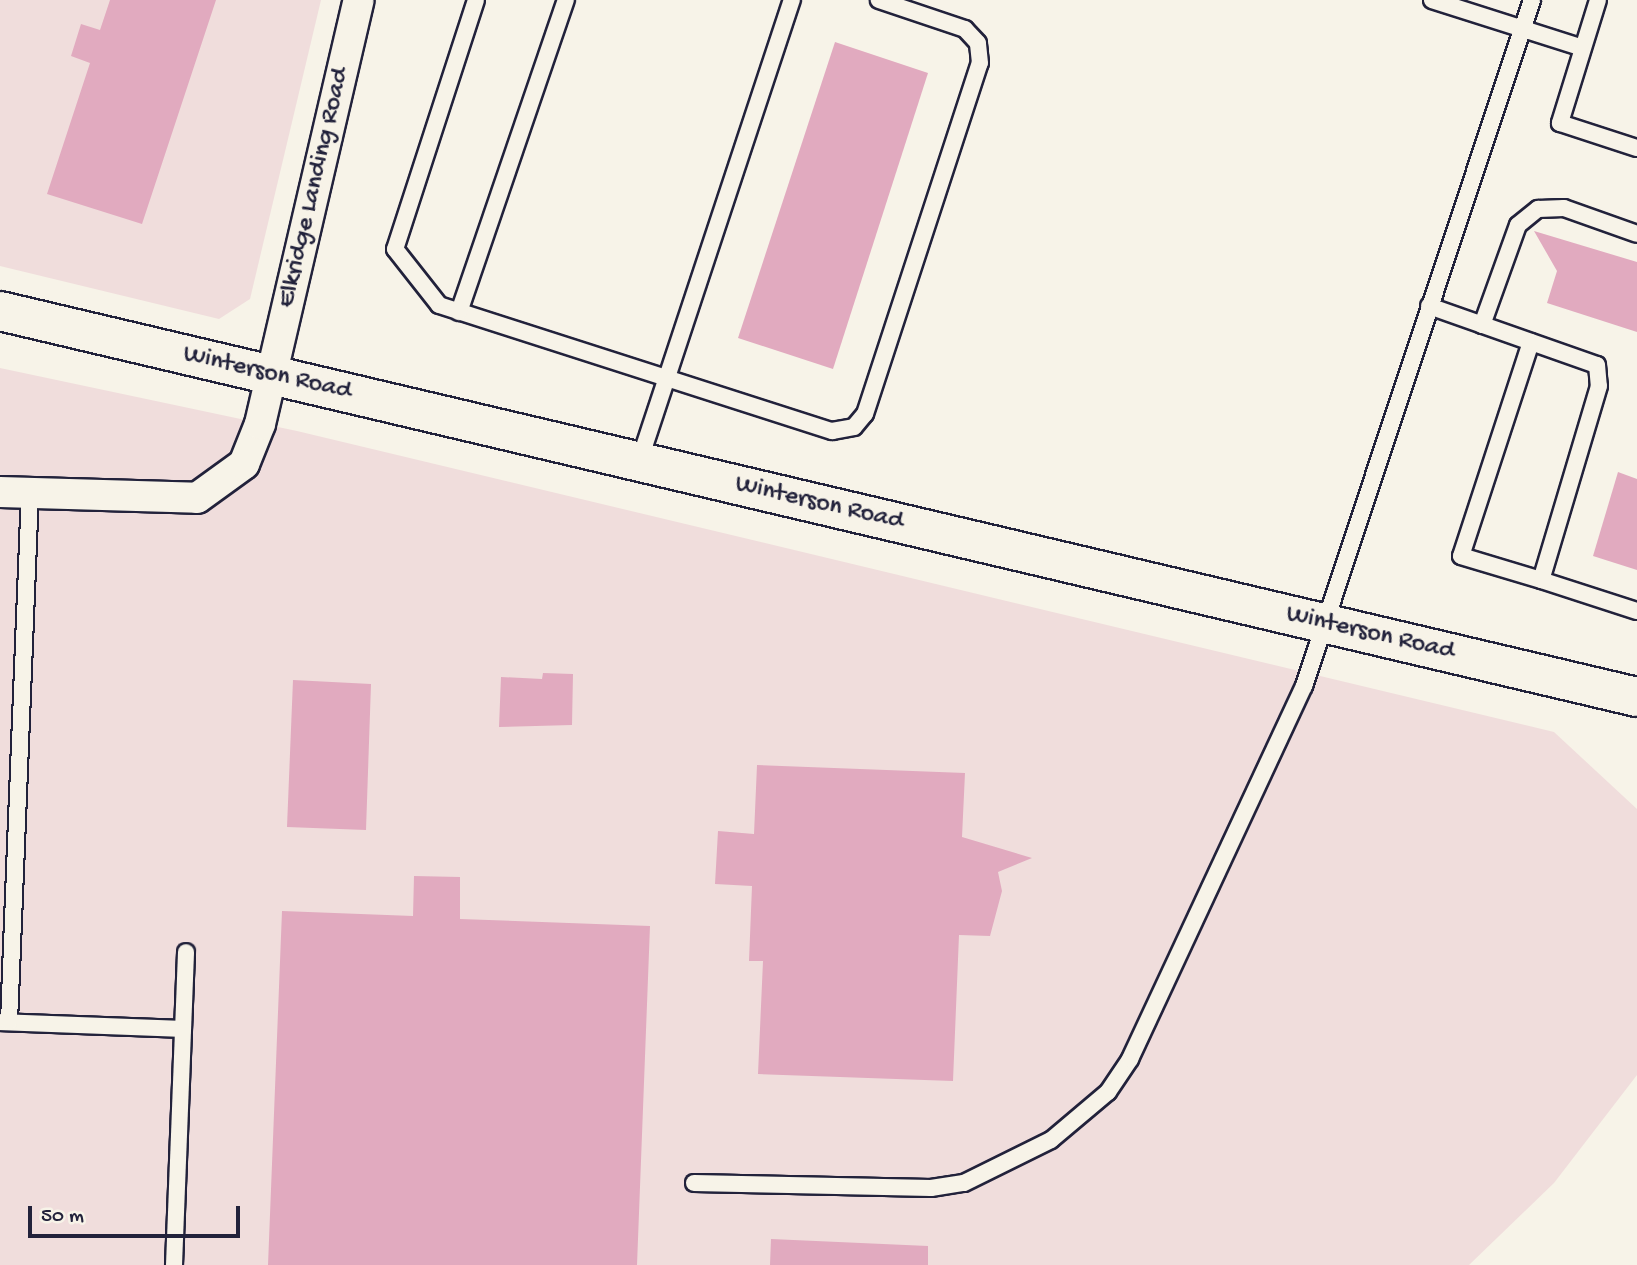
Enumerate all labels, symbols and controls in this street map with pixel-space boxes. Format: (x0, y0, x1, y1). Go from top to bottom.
street label: Elkridge Landing Road (272, 65, 358, 311)
street label: Winterson Road (180, 339, 354, 409)
street label: Winterson Road (732, 469, 906, 539)
street label: Winterson Road (1283, 599, 1457, 669)
scale bar (32, 1192, 243, 1236)
text: 50 m (41, 1205, 84, 1230)

